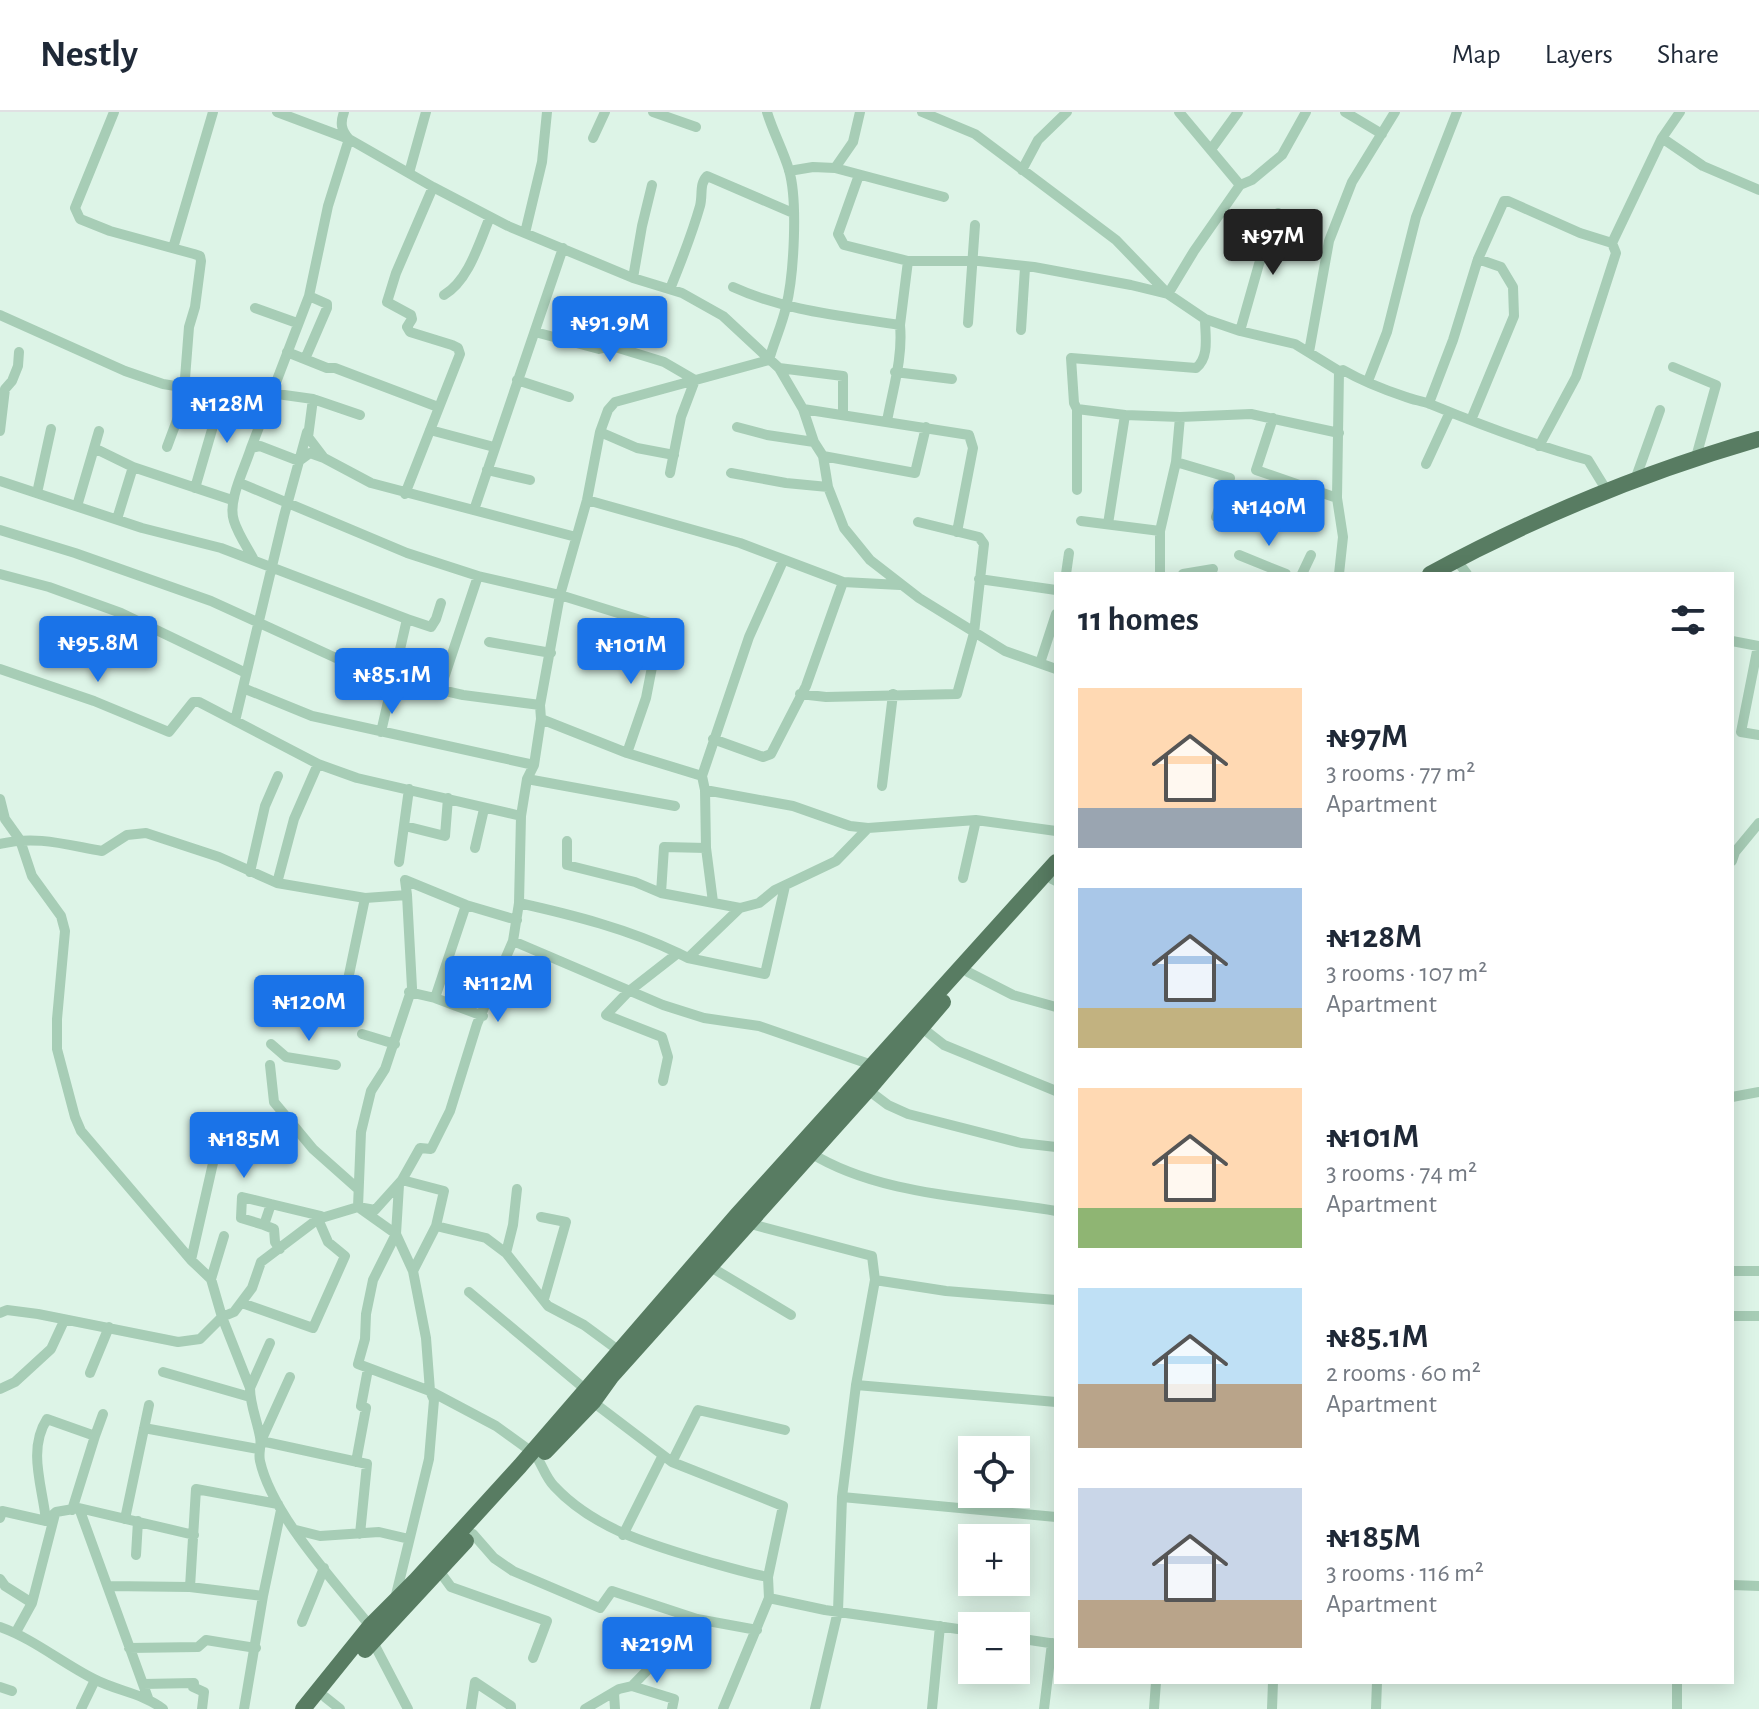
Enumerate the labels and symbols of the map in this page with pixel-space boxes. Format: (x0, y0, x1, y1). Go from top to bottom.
pin: ₦97M (1226, 209, 1320, 277)
pin: ₦91.9M (545, 296, 675, 364)
pin: ₦128M (171, 377, 283, 445)
pin: ₦140M (1213, 480, 1325, 548)
pin: ₦95.8M (33, 616, 163, 684)
pin: ₦101M (575, 618, 687, 686)
pin: ₦85.1M (327, 648, 457, 716)
pin: ₦112M (442, 956, 554, 1024)
pin: ₦120M (253, 975, 365, 1043)
pin: ₦185M (188, 1112, 300, 1180)
pin: ₦219M (601, 1617, 713, 1685)

